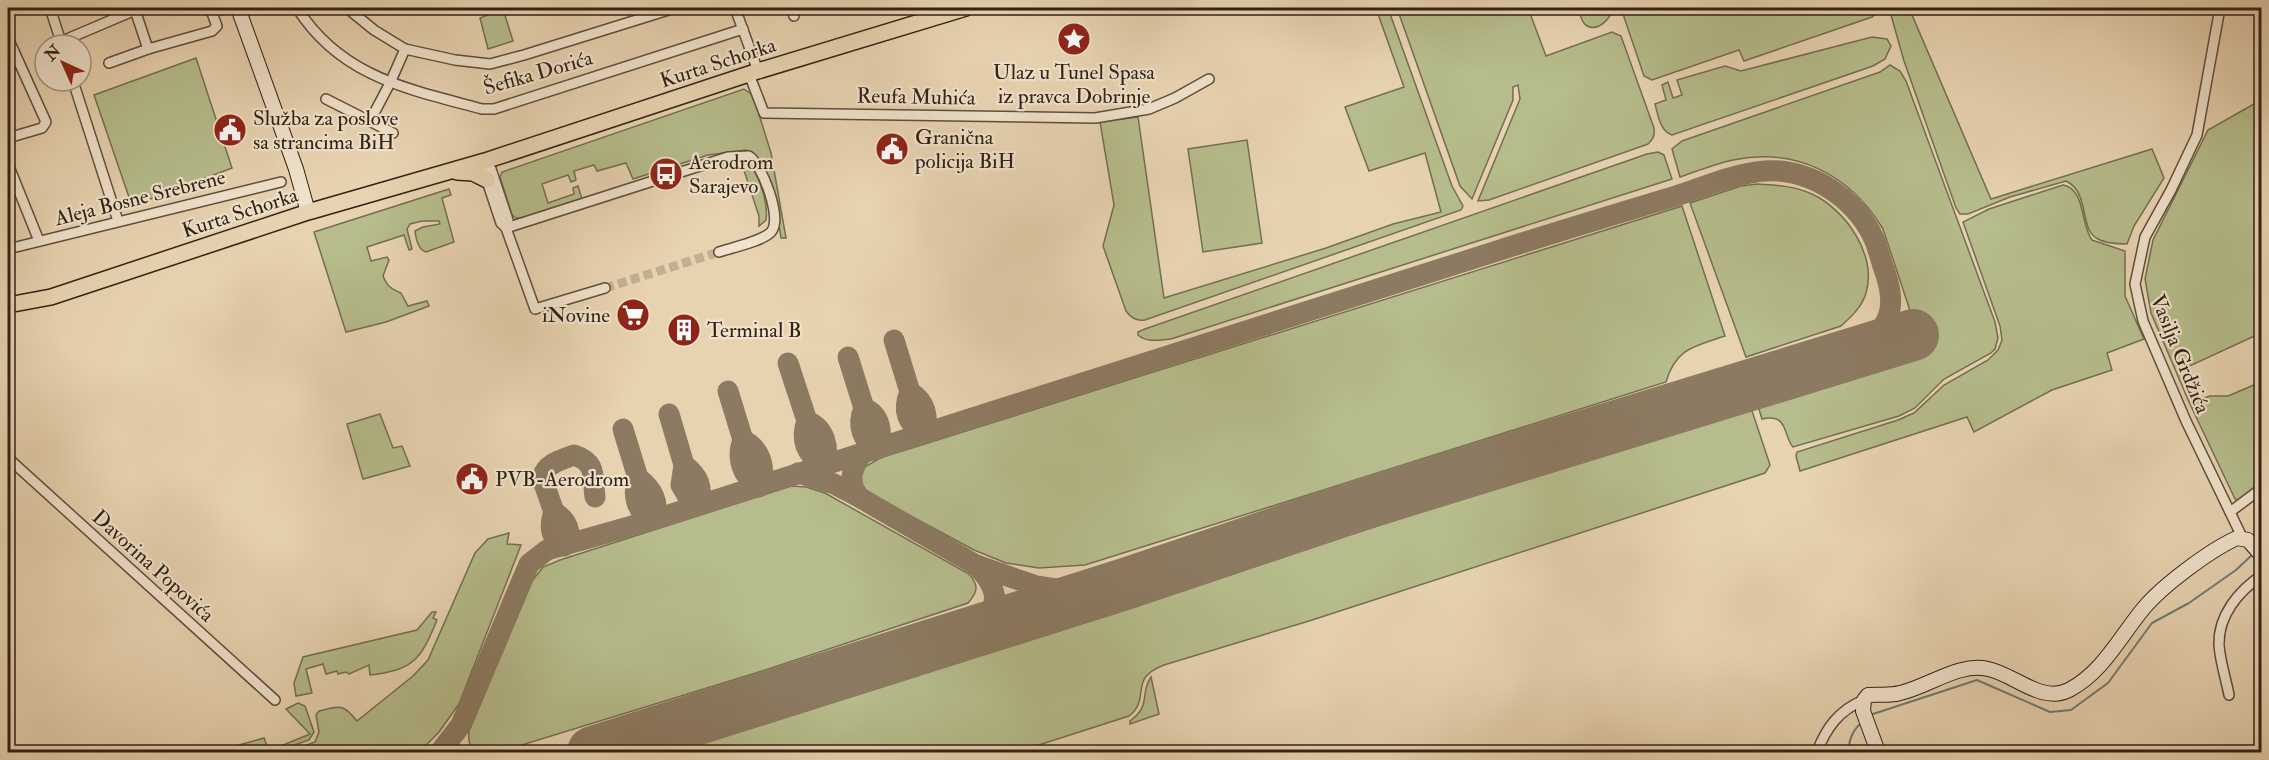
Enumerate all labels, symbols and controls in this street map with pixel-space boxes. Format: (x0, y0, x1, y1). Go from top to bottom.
place icon: Ulaz u Tunel Spasa iz pravca Dobrinje (1056, 21, 1092, 57)
street label: Kurta Schorka (657, 31, 780, 94)
north arrow (33, 33, 93, 93)
text: N (40, 40, 66, 66)
street label: Šefika Dorića (480, 44, 596, 101)
place label: Ulaz u Tunel Spasa iz pravca Dobrinje (993, 59, 1155, 110)
street label: Reufa Muhića (856, 82, 976, 112)
place label: Služba za poslove sa strancima BiH (253, 105, 399, 156)
public building icon: Služba za poslove sa strancima BiH (212, 112, 248, 148)
place label: Granična policija BiH (914, 124, 1015, 175)
public building icon: Granična policija BiH (874, 131, 910, 167)
place label: Aerodrom Sarajevo (688, 149, 773, 200)
bus stop icon: Aerodrom Sarajevo (648, 156, 684, 192)
street label: Aleja Bosne Srebrene (51, 164, 228, 233)
street label: Kurta Schorka (179, 181, 302, 244)
street label: Vasilja Grdžića (2144, 290, 2216, 418)
supermarket icon: iNovine (615, 297, 651, 333)
place label: iNovine (542, 302, 610, 329)
building icon: Terminal B (666, 312, 702, 348)
place label: Terminal B (707, 317, 801, 344)
public building icon: PVB-Aerodrom (454, 461, 490, 497)
place label: PVB-Aerodrom (495, 466, 629, 493)
street label: Davorina Popovića (86, 504, 220, 628)

